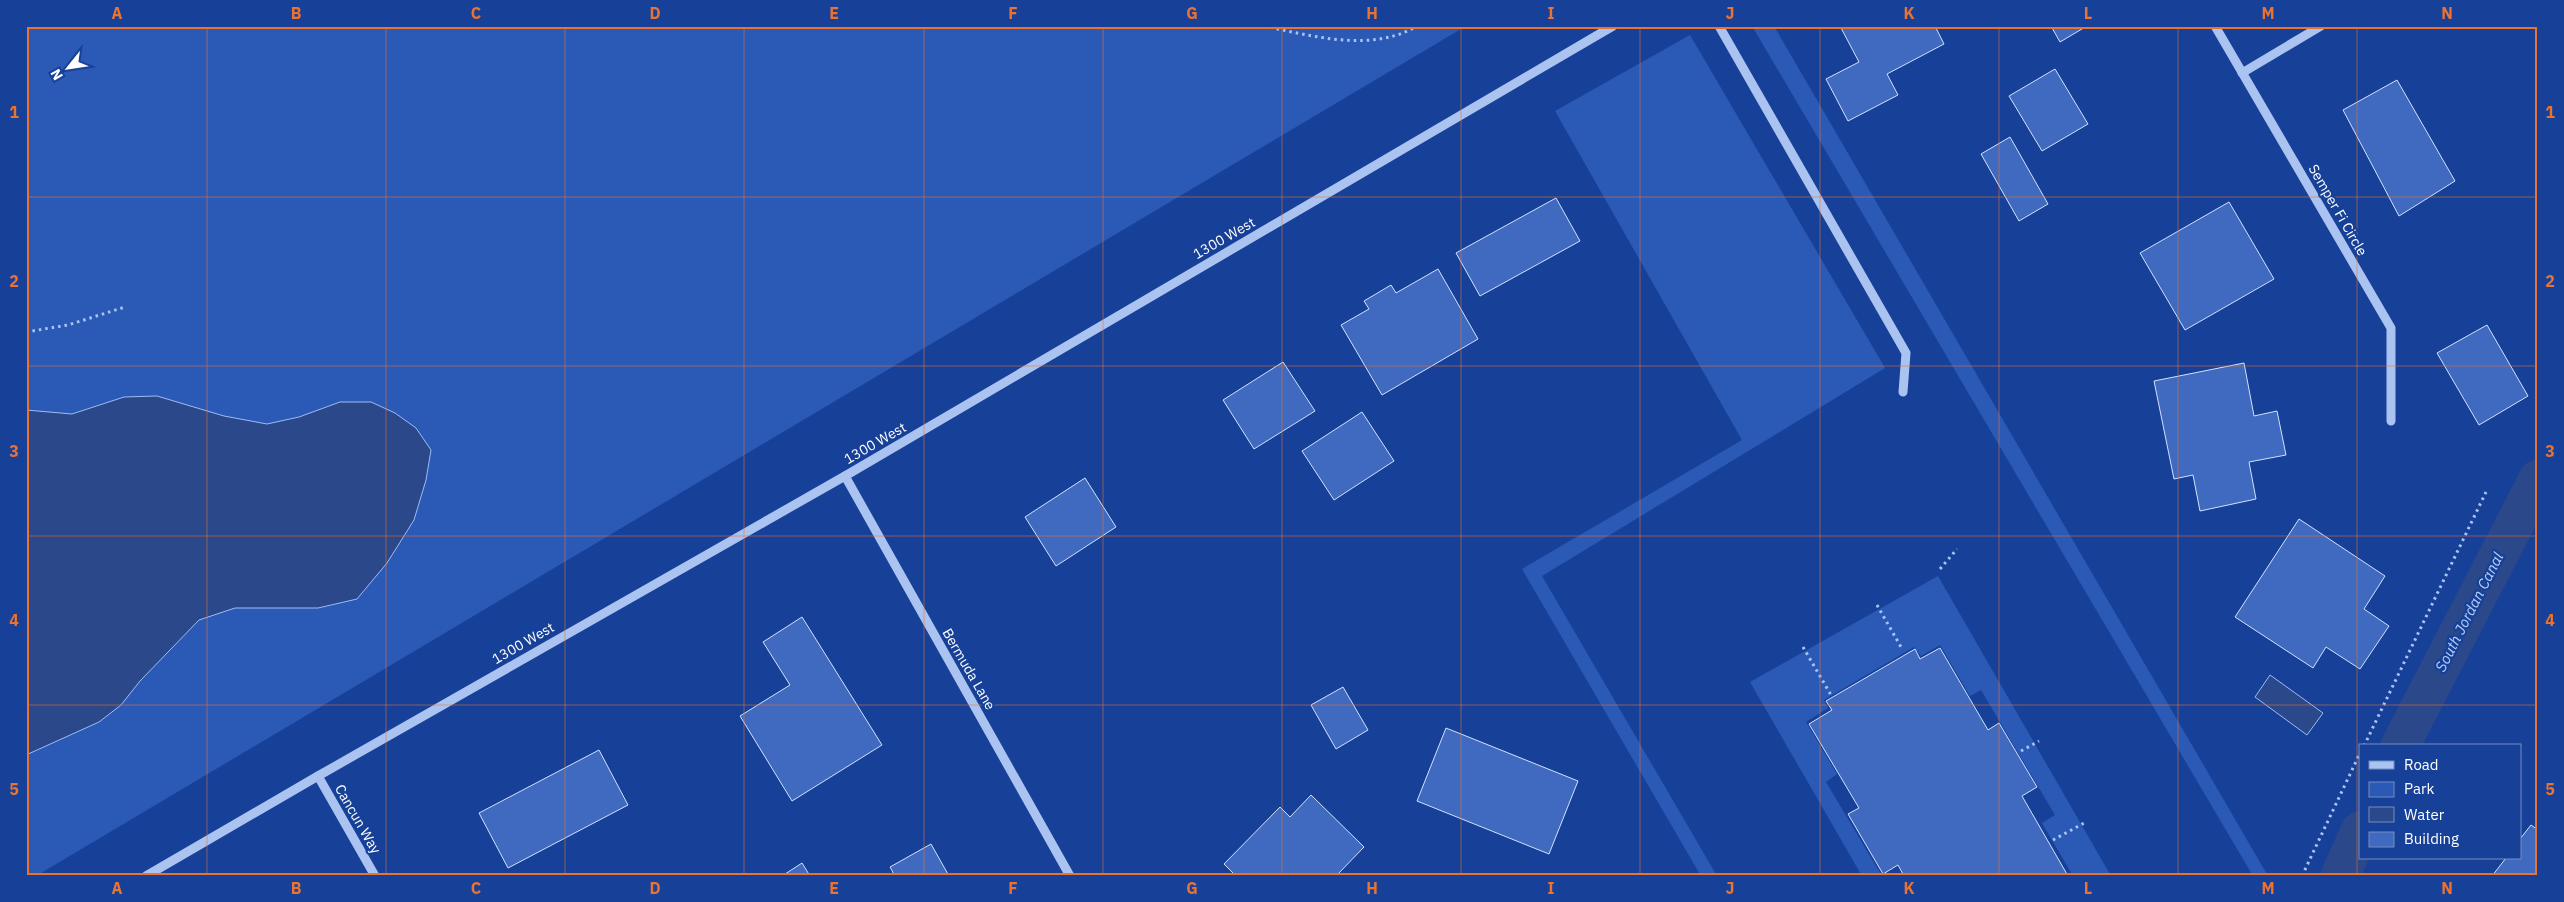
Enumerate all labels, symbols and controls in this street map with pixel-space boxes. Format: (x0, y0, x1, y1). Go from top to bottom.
text: A (112, 3, 123, 23)
text: B (291, 3, 302, 23)
text: C (471, 3, 481, 23)
text: D (649, 3, 661, 23)
text: E (829, 3, 839, 23)
text: F (1008, 3, 1018, 23)
text: G (1186, 3, 1198, 23)
text: H (1366, 3, 1378, 23)
text: I (1548, 3, 1555, 23)
text: J (1726, 3, 1734, 23)
text: K (1903, 3, 1915, 23)
text: L (2084, 3, 2092, 23)
text: M (2261, 3, 2275, 23)
text: N (2441, 3, 2453, 23)
north arrow (42, 42, 92, 92)
text: N (46, 66, 67, 83)
text: 1 (9, 102, 19, 122)
text: 1 (2545, 102, 2555, 122)
street label: Semper Fi Circle (2305, 161, 2372, 259)
street label: 1300 West (1190, 213, 1258, 263)
text: 2 (9, 271, 19, 291)
text: 2 (2545, 271, 2555, 291)
street label: 1300 West (841, 418, 909, 468)
text: 3 (9, 441, 19, 461)
text: 3 (2545, 441, 2555, 461)
water label: South Jordan Canal (2431, 549, 2507, 675)
text: 4 (9, 610, 19, 630)
text: 4 (2545, 610, 2555, 630)
street label: 1300 West (489, 618, 557, 668)
street label: Bermuda Lane (938, 625, 1000, 713)
legend (2359, 744, 2522, 860)
text: Road (2404, 755, 2439, 774)
text: 5 (9, 779, 19, 799)
text: Park (2404, 779, 2434, 798)
text: 5 (2545, 779, 2555, 799)
street label: Cancun Way (331, 781, 385, 857)
text: Water (2404, 805, 2445, 824)
text: Building (2404, 829, 2459, 848)
text: A (112, 878, 123, 898)
text: B (291, 878, 302, 898)
text: C (471, 878, 481, 898)
text: D (649, 878, 661, 898)
text: E (829, 878, 839, 898)
text: F (1008, 878, 1018, 898)
text: G (1186, 878, 1198, 898)
text: H (1366, 878, 1378, 898)
text: I (1548, 878, 1555, 898)
text: J (1726, 878, 1734, 898)
text: K (1903, 878, 1915, 898)
text: L (2084, 878, 2092, 898)
text: M (2261, 878, 2275, 898)
text: N (2441, 878, 2453, 898)

